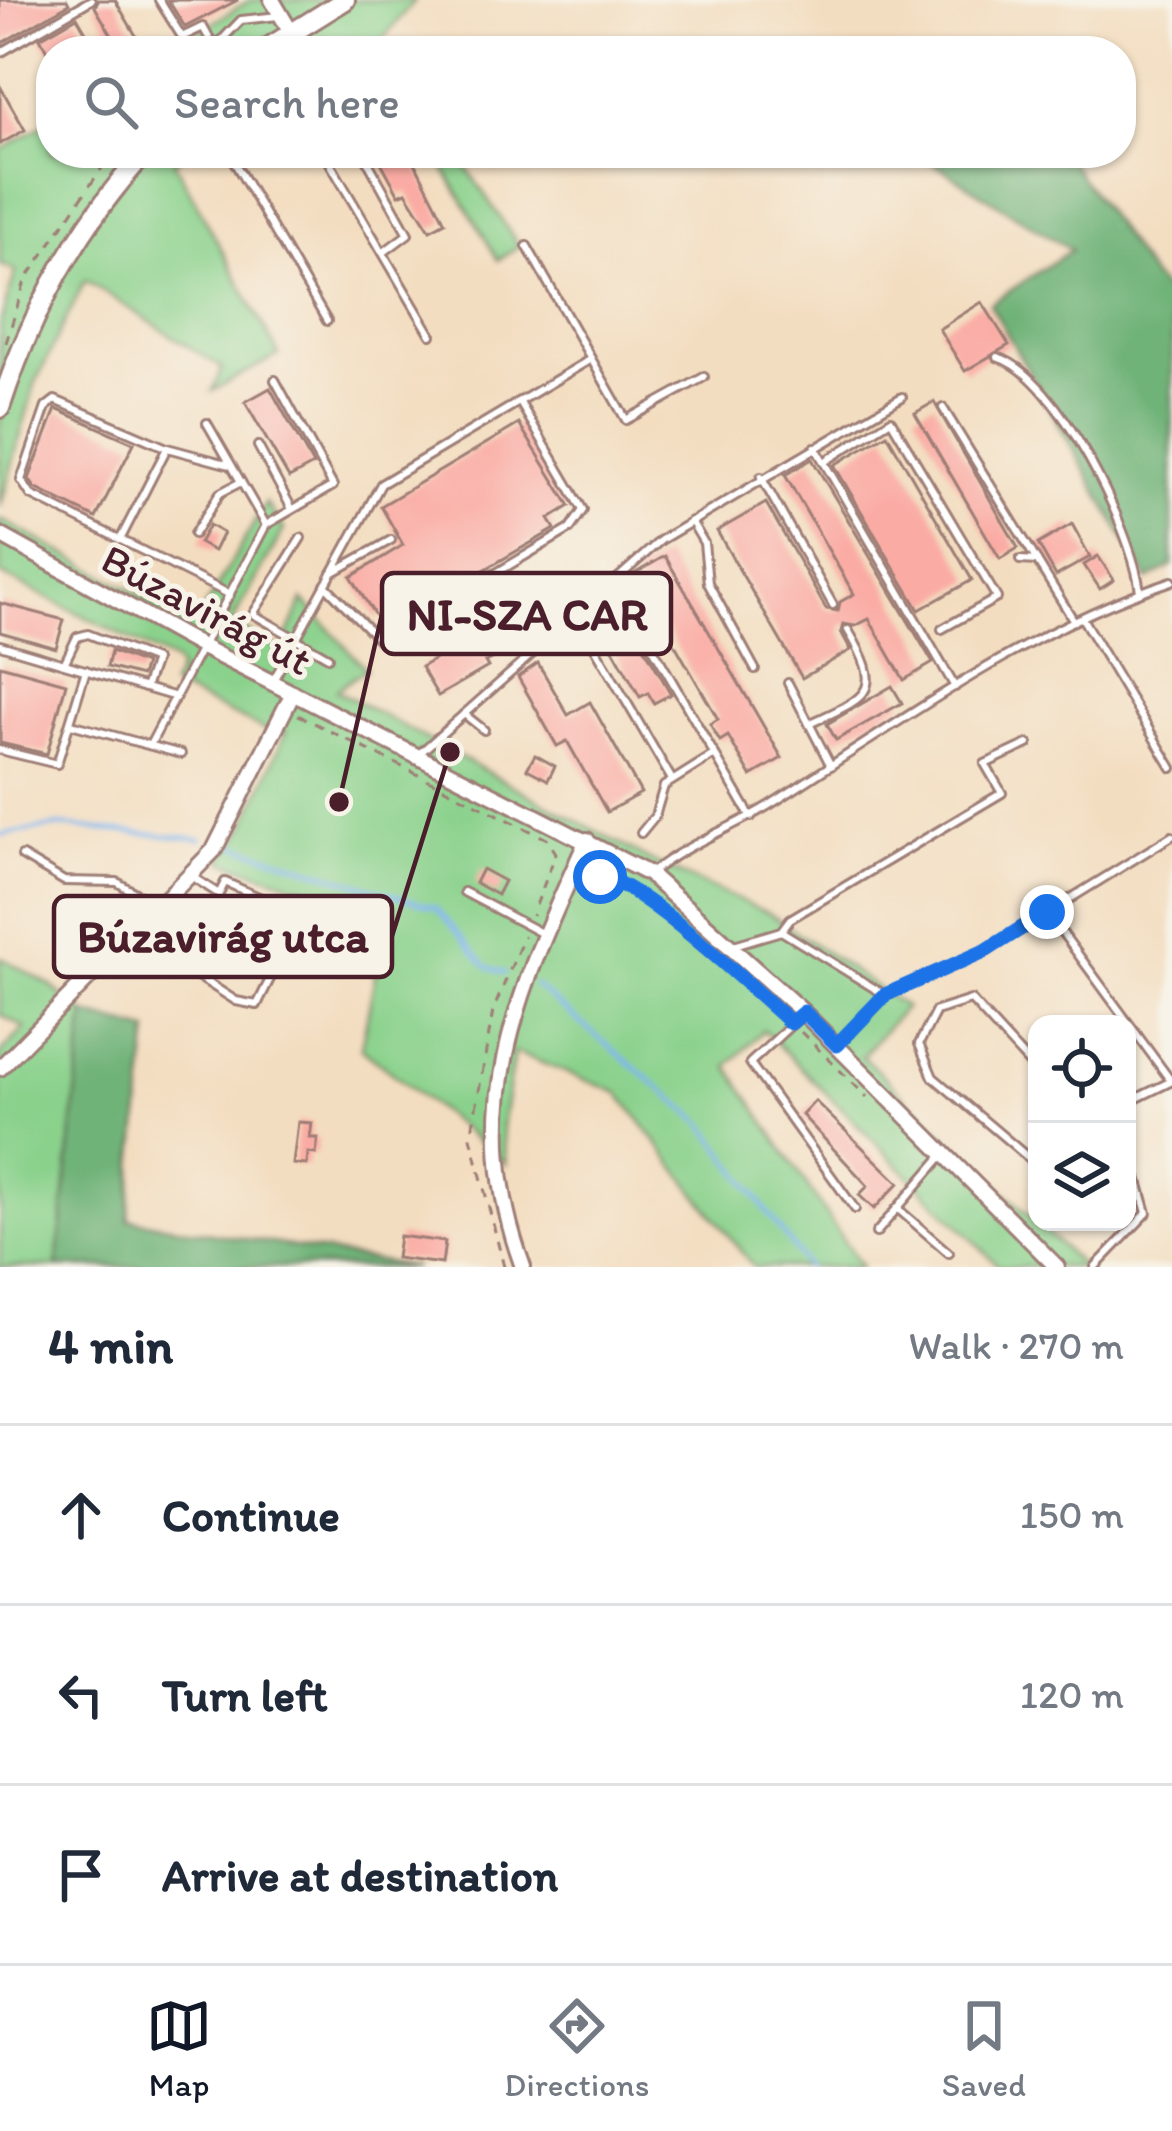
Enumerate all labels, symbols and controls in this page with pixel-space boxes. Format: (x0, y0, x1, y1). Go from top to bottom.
search box (36, 36, 1136, 168)
icon: search (78, 69, 144, 135)
text: Search here (174, 75, 400, 129)
street label: Búzavirág út (93, 533, 320, 686)
callout: NI-SZA CAR (382, 573, 671, 654)
text: NI-SZA CAR (407, 587, 648, 641)
route start (573, 850, 627, 904)
route end (1020, 885, 1074, 939)
callout: Búzavirág utca (54, 896, 392, 977)
text: Búzavirág utca (77, 909, 369, 963)
map controls (1028, 1015, 1136, 1231)
button: locate (1028, 1015, 1136, 1123)
button: layers (1028, 1123, 1136, 1231)
text: 4 min (48, 1315, 173, 1376)
text: Walk · 270 m (908, 1322, 1124, 1369)
icon: ahead (48, 1482, 114, 1548)
text: Continue (162, 1488, 340, 1542)
text: 150 m (1020, 1491, 1124, 1538)
icon: left (48, 1662, 114, 1728)
text: Turn left (162, 1668, 328, 1722)
text: 120 m (1020, 1671, 1124, 1718)
icon: arrive (48, 1842, 114, 1908)
text: Arrive at destination (162, 1848, 558, 1902)
tab: Map (146, 1993, 212, 2104)
tab: Directions (504, 1993, 649, 2104)
tab: Saved (942, 1993, 1026, 2104)

